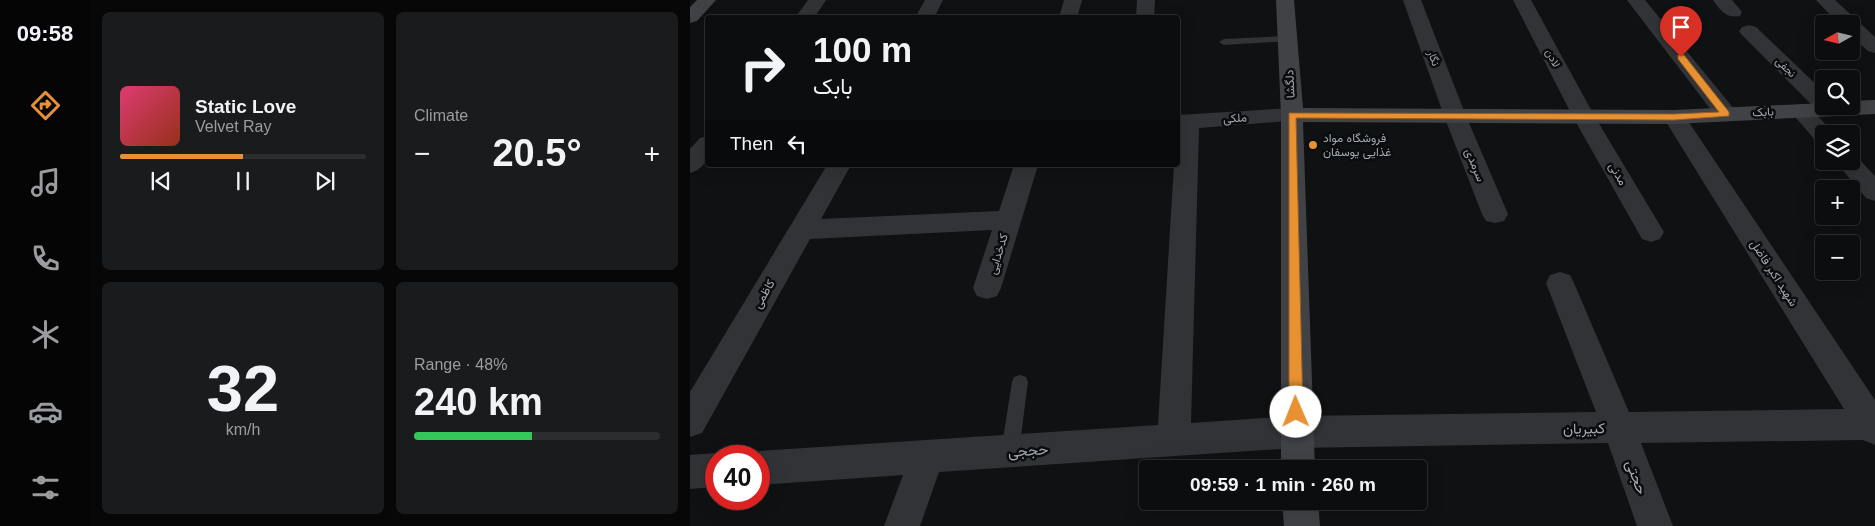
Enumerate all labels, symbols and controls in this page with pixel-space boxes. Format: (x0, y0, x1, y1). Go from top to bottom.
pin (1660, 6, 1702, 57)
icon: arrive (1667, 13, 1695, 41)
north arrow (1815, 15, 1860, 60)
map controls (1815, 15, 1860, 280)
text: 09:58 (17, 21, 73, 46)
text: 100 m (813, 30, 912, 69)
icon: right (730, 35, 795, 100)
street label: لادن (1543, 47, 1563, 69)
street label: نگار (1424, 48, 1442, 68)
street label: نجفی (1773, 55, 1799, 80)
street label: دلگشا (1282, 69, 1298, 99)
button: search (1815, 70, 1860, 115)
text: بابک (813, 74, 852, 99)
icon: directions (28, 88, 63, 123)
text: Static Love (195, 96, 296, 117)
street label: بابک (1752, 104, 1774, 120)
text: Climate (414, 107, 468, 124)
street label: ملکی (1223, 110, 1247, 127)
text: Velvet Ray (195, 118, 271, 135)
button: layers (1815, 125, 1860, 170)
icon: left (783, 130, 811, 158)
place label: فروشگاه مواد غذایی یوسفان (1323, 131, 1391, 160)
text: 20.5° (492, 132, 582, 174)
text: Then (730, 133, 773, 154)
text: − (414, 138, 430, 169)
text: + (644, 138, 660, 169)
marker: فروشگاه مواد غذایی یوسفان (1307, 139, 1319, 151)
street label: سرمدی (1461, 146, 1488, 184)
street label: مدنی (1605, 160, 1630, 188)
icon: music (28, 165, 63, 200)
icon: previous (147, 167, 175, 195)
icon: pause (229, 167, 257, 195)
icon: next (311, 167, 339, 195)
button: + (1815, 180, 1860, 225)
street label: کدخدایی (985, 232, 1012, 276)
button: − (1815, 235, 1860, 280)
street label: شهید اکبر فاضل (1746, 237, 1801, 309)
icon: phone (28, 241, 63, 276)
street label: کاظمی (750, 277, 779, 311)
icon: climate (28, 317, 63, 352)
text: 32 (207, 352, 279, 425)
text: Range · 48% (414, 356, 507, 373)
text: 240 km (414, 381, 543, 423)
position arrow (1269, 385, 1321, 437)
icon: car (28, 394, 63, 429)
street label: کبیریان (1563, 419, 1606, 438)
text: km/h (226, 421, 260, 438)
street label: حججی (1007, 440, 1049, 462)
speed limit sign: 40 (705, 445, 770, 510)
street label: حجتی (1621, 457, 1651, 497)
icon: filters (28, 470, 63, 505)
text: 09:59 · 1 min · 260 m (1190, 474, 1376, 495)

